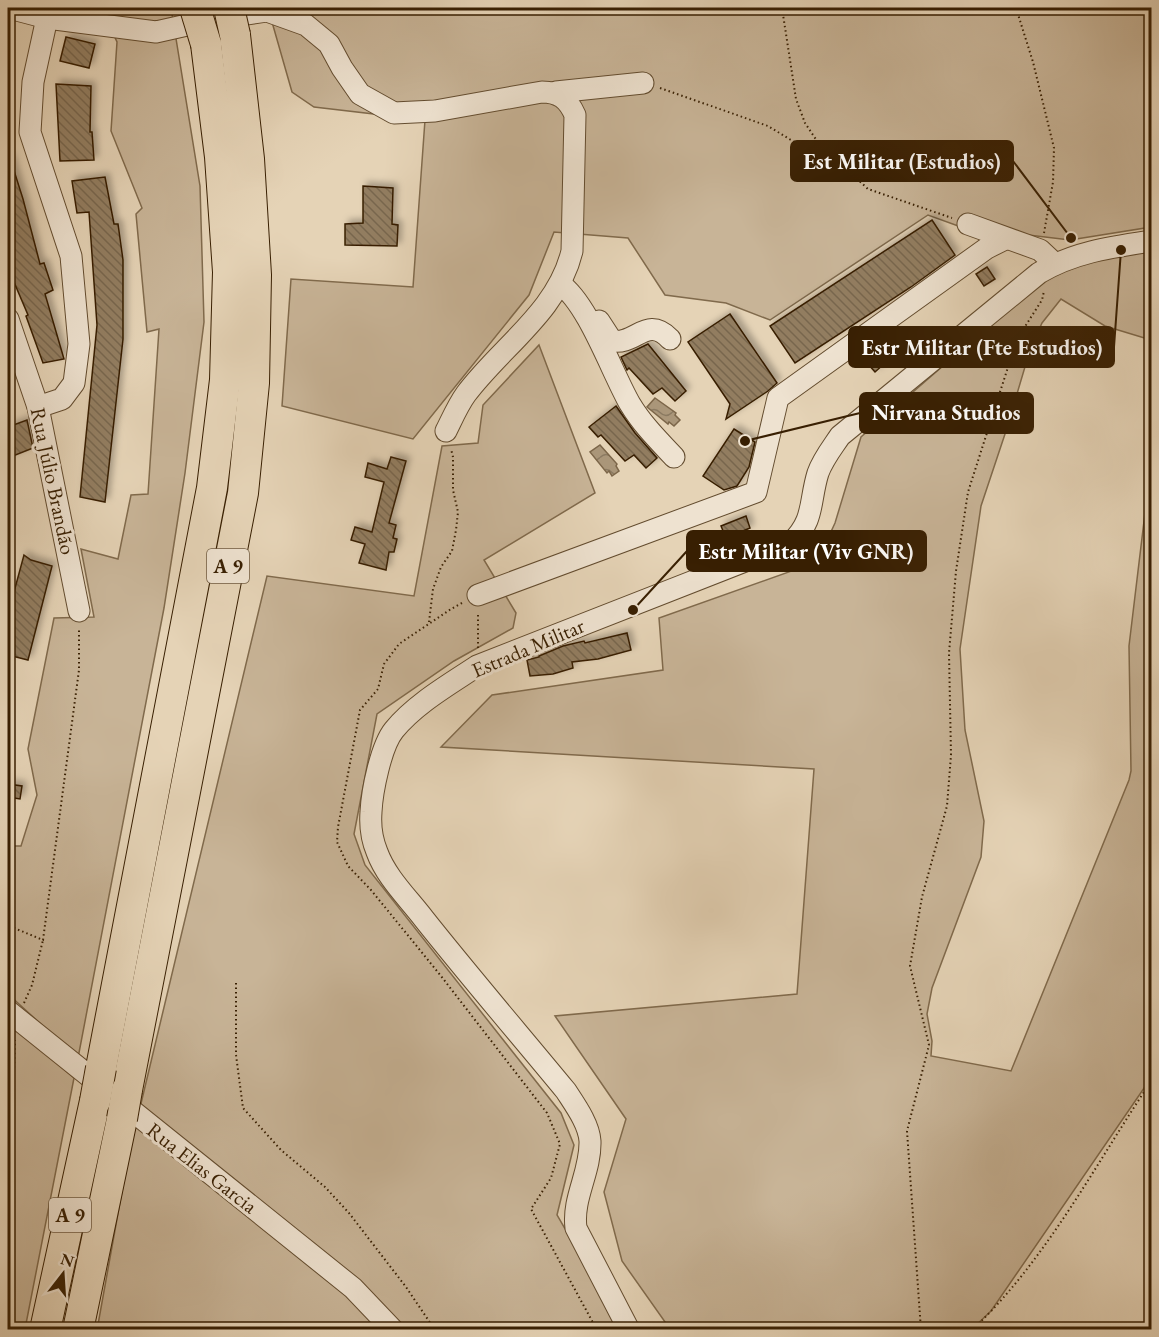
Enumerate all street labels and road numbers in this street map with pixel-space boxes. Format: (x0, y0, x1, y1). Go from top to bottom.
street label: Rua Júlio Brandão (25, 405, 82, 557)
road number: A 9 (207, 549, 249, 583)
street label: Estrada Militar (467, 612, 588, 683)
street label: Rua Elias Garcia (142, 1116, 263, 1219)
road number: A 9 (49, 1198, 91, 1232)

